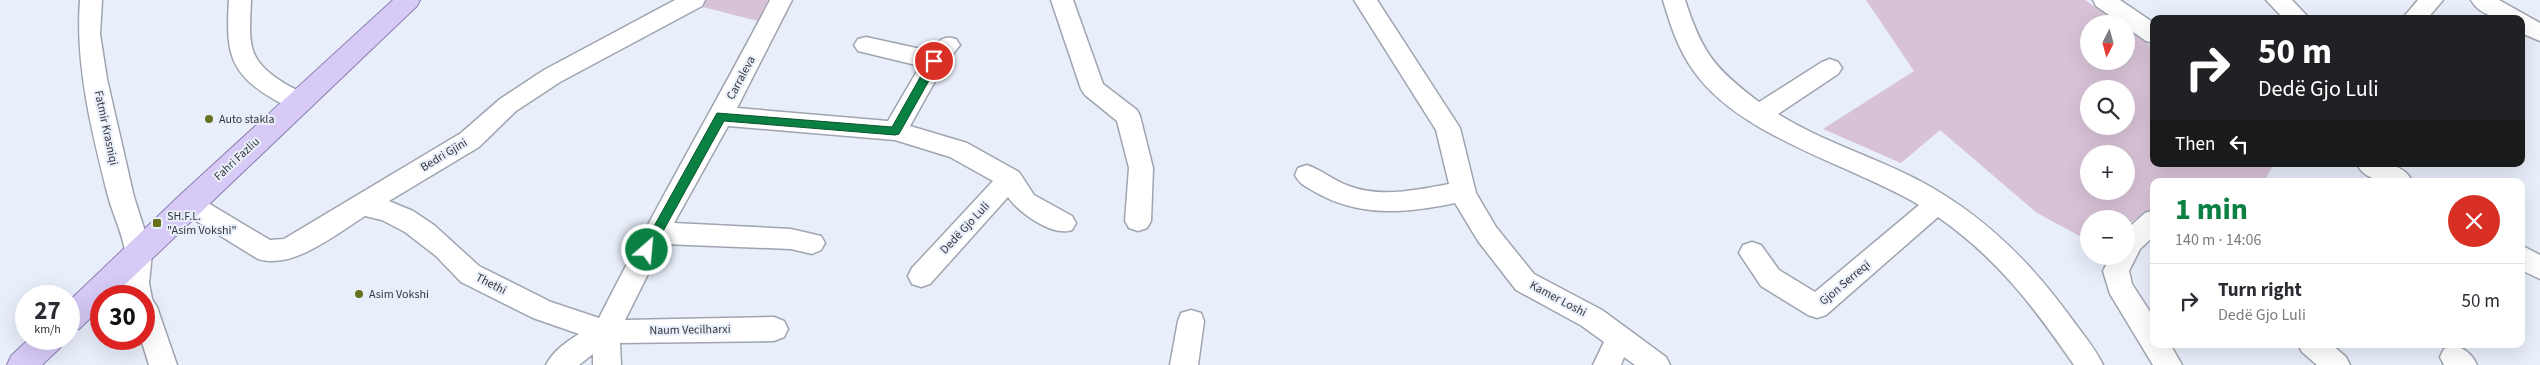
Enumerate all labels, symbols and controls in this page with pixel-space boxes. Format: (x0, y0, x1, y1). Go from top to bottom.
north arrow (2080, 15, 2135, 70)
map controls (2080, 15, 2135, 265)
text: 50 m (2258, 27, 2332, 77)
icon: right (2175, 35, 2240, 100)
pin (913, 40, 955, 82)
icon: arrive (920, 47, 948, 75)
street label: Carraleva (722, 53, 760, 103)
text: Dedë Gjo Luli (2258, 73, 2379, 105)
button: search (2080, 80, 2135, 135)
street label: Fatmir Krasniqi (90, 89, 122, 167)
place label: Auto stakla (219, 111, 274, 128)
marker: Auto stakla (203, 113, 215, 125)
icon: left (2225, 130, 2253, 158)
text: Then (2175, 131, 2215, 158)
street label: Fahri Fazliu (210, 133, 264, 185)
street label: Bedri Gjini (417, 134, 471, 176)
button: + (2080, 145, 2135, 200)
text: 1 min (2175, 188, 2248, 231)
button: close (2448, 195, 2500, 247)
street label: Dedë Gjo Luli (936, 198, 994, 258)
place label: SH.F.L. "Asim Vokshi" (167, 208, 237, 239)
button: − (2080, 210, 2135, 265)
marker: SH.F.L. "Asim Vokshi" (151, 217, 163, 229)
position arrow (620, 223, 672, 275)
text: 140 m · 14:06 (2175, 229, 2262, 251)
street label: Gjon Serreqi (1816, 257, 1874, 309)
street label: Thethi (473, 269, 509, 299)
street label: Kamer Loshi (1527, 277, 1589, 321)
text: Turn right (2218, 277, 2302, 304)
speed limit sign: 30 (90, 285, 155, 350)
place label: Asim Vokshi (369, 286, 429, 303)
icon: right (2175, 287, 2203, 315)
marker: Asim Vokshi (353, 288, 365, 300)
text: 50 m (2462, 288, 2500, 315)
text: 27 (34, 293, 61, 329)
text: Dedë Gjo Luli (2218, 304, 2306, 326)
text: km/h (34, 321, 61, 338)
street label: Naum Vecilharxi (649, 321, 731, 339)

